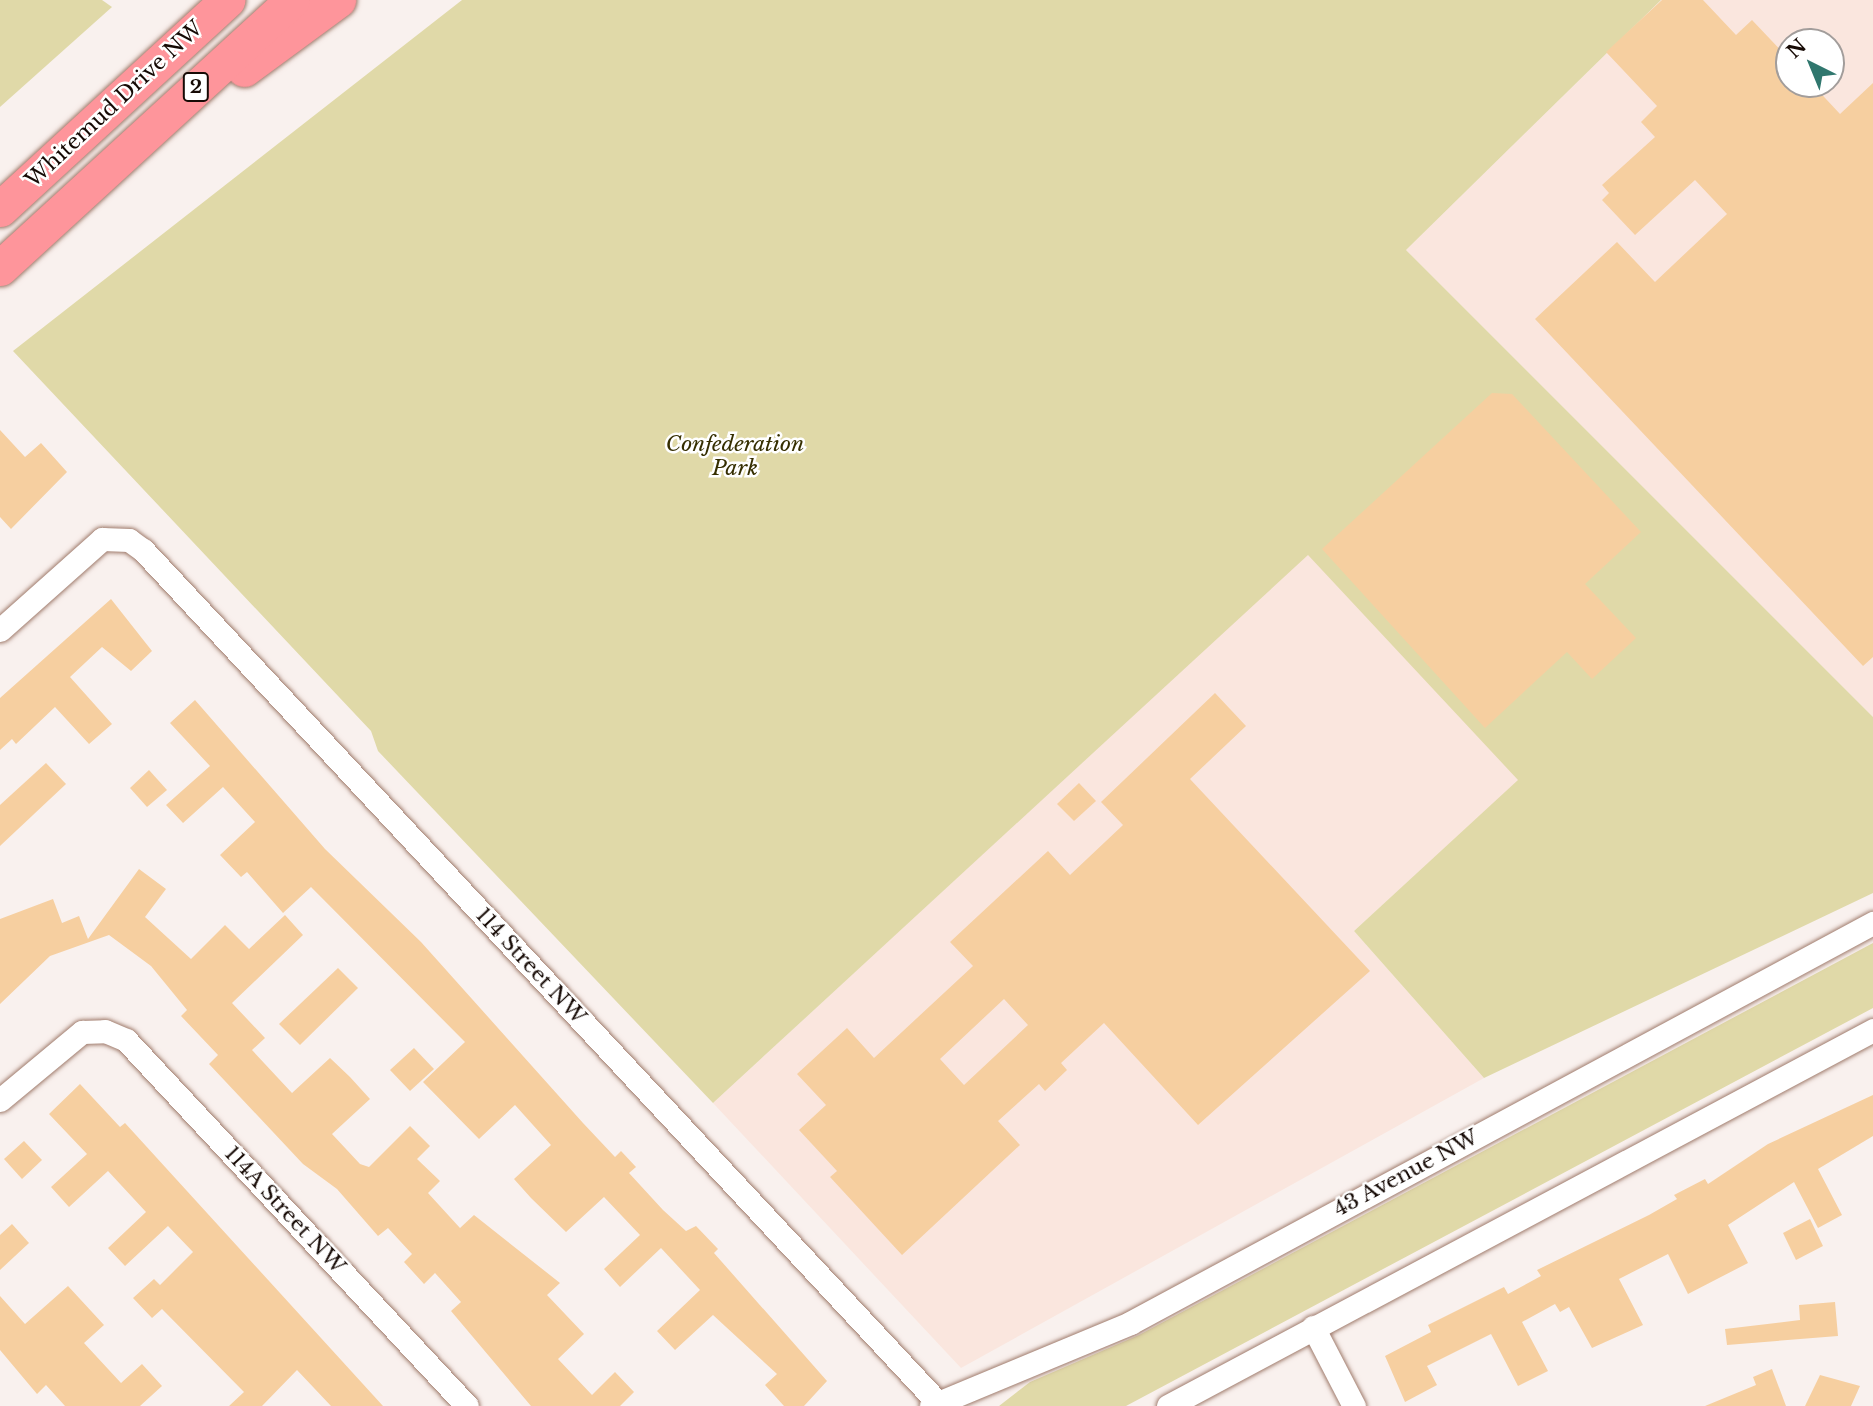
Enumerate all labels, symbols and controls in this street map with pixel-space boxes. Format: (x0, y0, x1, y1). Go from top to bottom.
street label: Whitemud Drive NW (20, 15, 208, 193)
north arrow (1775, 28, 1845, 98)
text: N (1782, 34, 1811, 63)
road number: 2 (182, 72, 210, 102)
park label: Confederation Park (666, 431, 804, 481)
street label: 114 Street NW (471, 903, 591, 1029)
street label: 43 Avenue NW (1329, 1124, 1483, 1222)
street label: 114A Street NW (219, 1141, 351, 1279)

